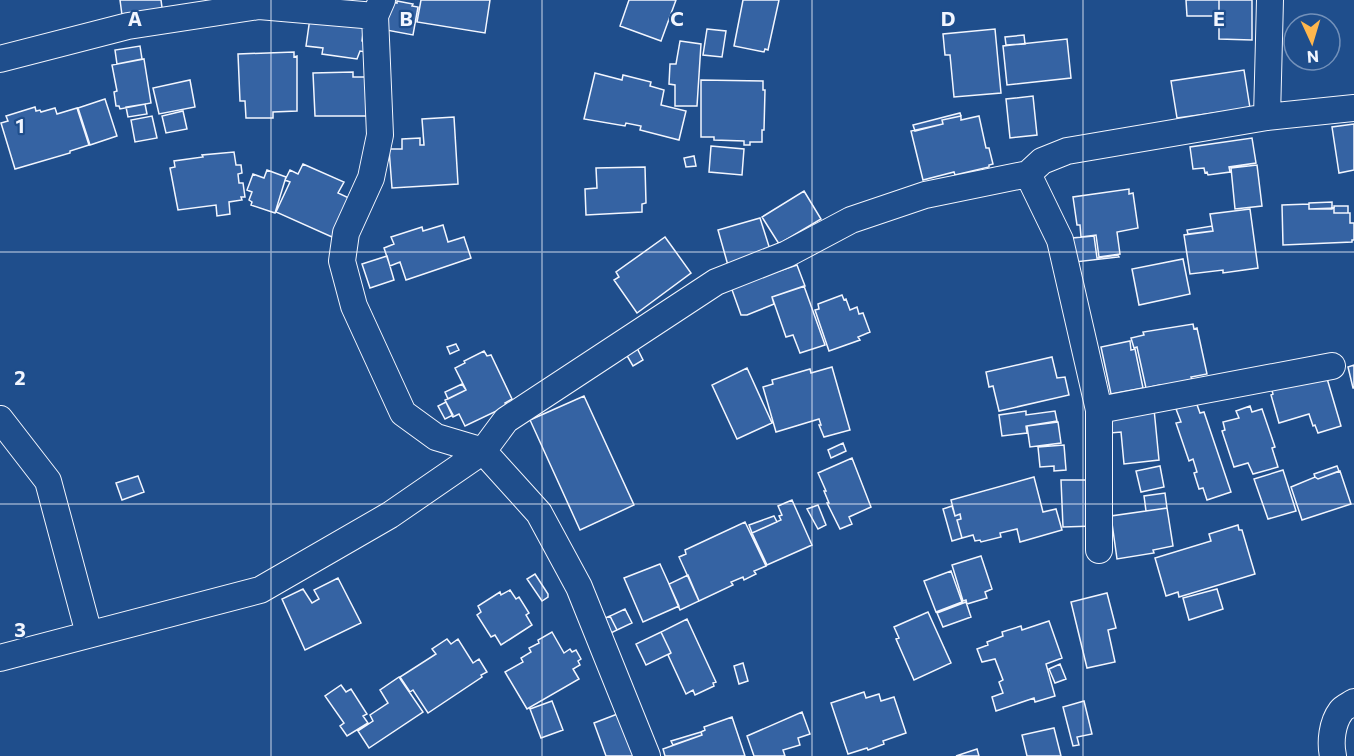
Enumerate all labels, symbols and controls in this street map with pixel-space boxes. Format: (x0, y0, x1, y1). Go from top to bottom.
text: A (128, 6, 142, 30)
text: B (399, 6, 413, 30)
text: C (670, 6, 684, 30)
text: D (941, 6, 955, 30)
text: E (1213, 6, 1225, 30)
north arrow (1282, 12, 1342, 72)
text: N (1306, 48, 1320, 67)
text: 1 (15, 113, 25, 137)
text: 2 (14, 365, 26, 389)
text: 3 (14, 617, 26, 641)

